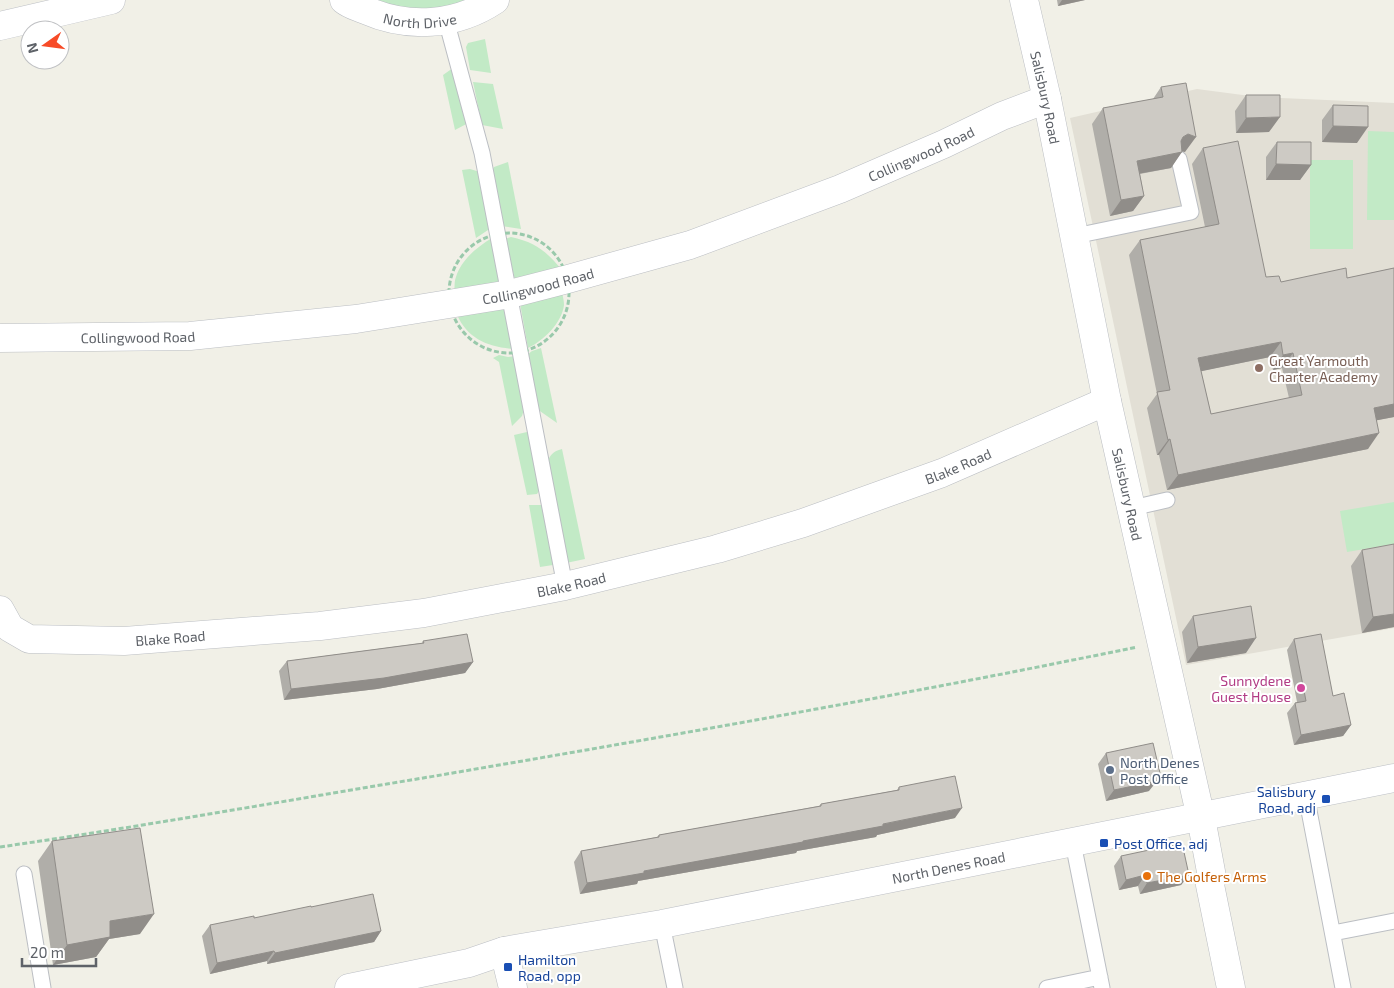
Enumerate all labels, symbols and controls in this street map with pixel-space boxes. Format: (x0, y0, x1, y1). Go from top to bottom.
street label: North Drive (382, 9, 458, 31)
north arrow (20, 20, 70, 70)
text: N (22, 41, 41, 55)
street label: Salisbury Road (1028, 49, 1064, 145)
street label: Collingwood Road (865, 122, 977, 184)
street label: Collingwood Road (481, 264, 596, 307)
street label: Collingwood Road (81, 327, 196, 346)
place label: Great Yarmouth Charter Academy (1269, 352, 1378, 385)
marker: Great Yarmouth Charter Academy (1253, 362, 1265, 374)
street label: Blake Road (922, 444, 994, 487)
street label: Salisbury Road (1109, 446, 1147, 542)
street label: Blake Road (535, 568, 608, 600)
street label: Blake Road (135, 626, 206, 649)
place label: Sunnydene Guest House (1211, 672, 1291, 705)
marker: Sunnydene Guest House (1295, 682, 1307, 694)
place label: North Denes Post Office (1120, 754, 1200, 787)
marker: North Denes Post Office (1104, 764, 1116, 776)
place label: Salisbury Road, adj (1257, 783, 1317, 816)
marker: Salisbury Road, adj (1320, 793, 1332, 805)
place label: Post Office, adj (1114, 835, 1208, 852)
marker: Post Office, adj (1098, 837, 1110, 849)
street label: North Denes Road (890, 847, 1007, 886)
place label: The Golfers Arms (1157, 868, 1267, 885)
marker: The Golfers Arms (1141, 870, 1153, 882)
scale bar (22, 936, 96, 968)
text: 20 m (30, 943, 64, 961)
place label: Hamilton Road, opp (518, 951, 581, 984)
marker: Hamilton Road, opp (502, 961, 514, 973)

